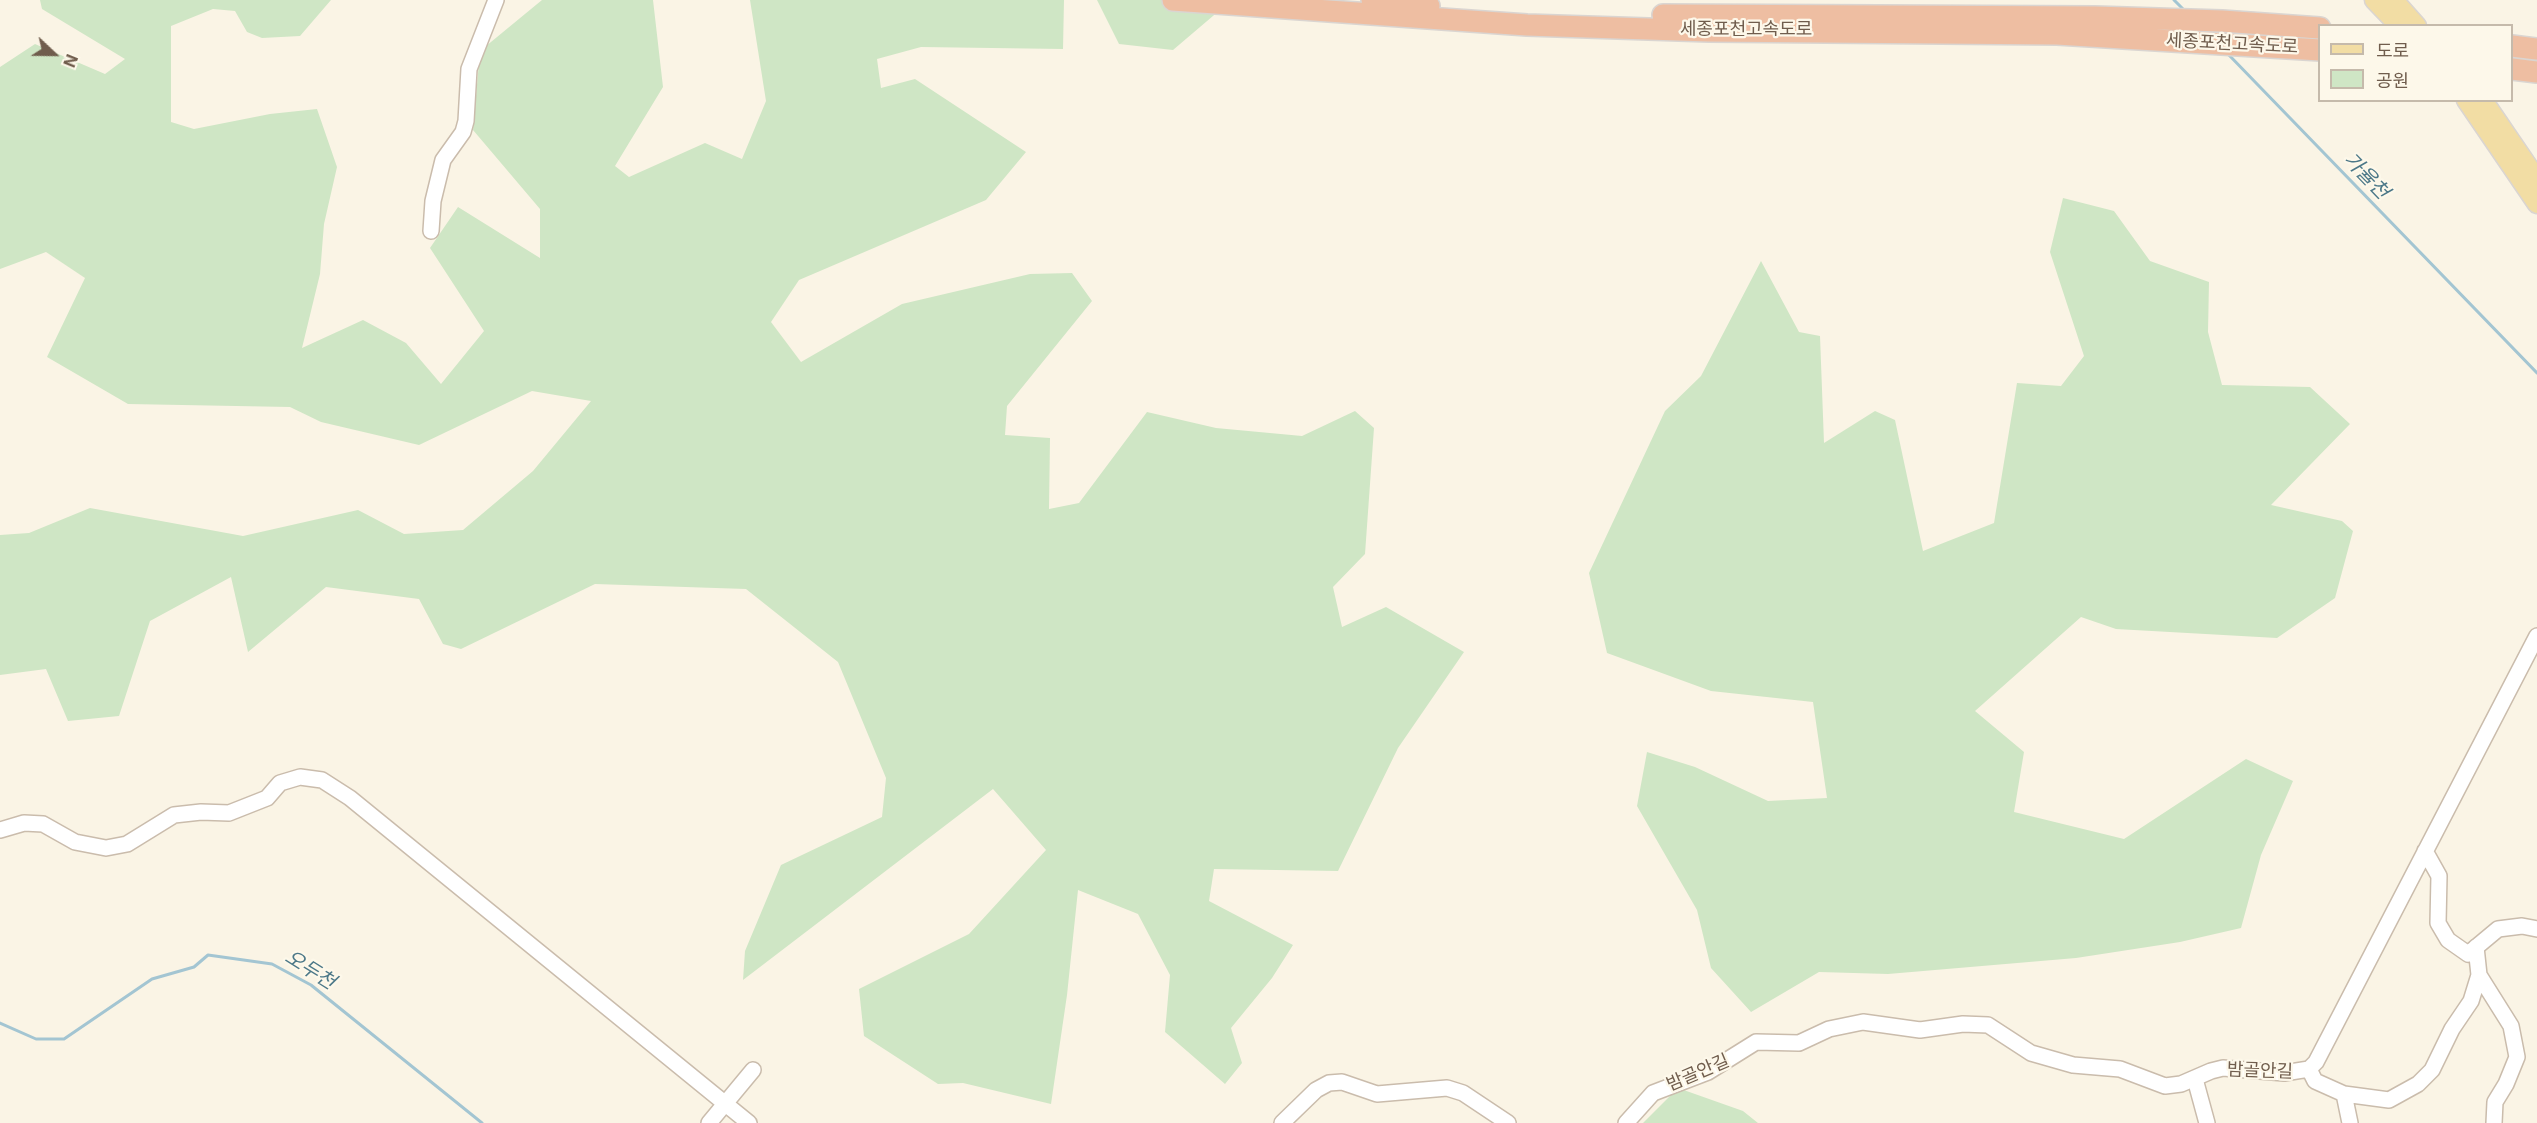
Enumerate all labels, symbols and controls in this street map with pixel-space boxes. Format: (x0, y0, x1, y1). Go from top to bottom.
street label: 세종포천고속도로 (1680, 19, 1812, 41)
north arrow (24, 24, 84, 84)
legend (2318, 24, 2513, 102)
street label: 세종포천고속도로 (2165, 30, 2299, 58)
text: 도로 (2376, 40, 2409, 61)
text: N (59, 51, 82, 70)
text: 공원 (2376, 70, 2409, 91)
water label: 가율천 (2338, 148, 2394, 204)
water label: 오두천 (280, 945, 340, 995)
street label: 밤골안길 (1663, 1050, 1733, 1096)
street label: 밤골안길 (2227, 1059, 2293, 1083)

